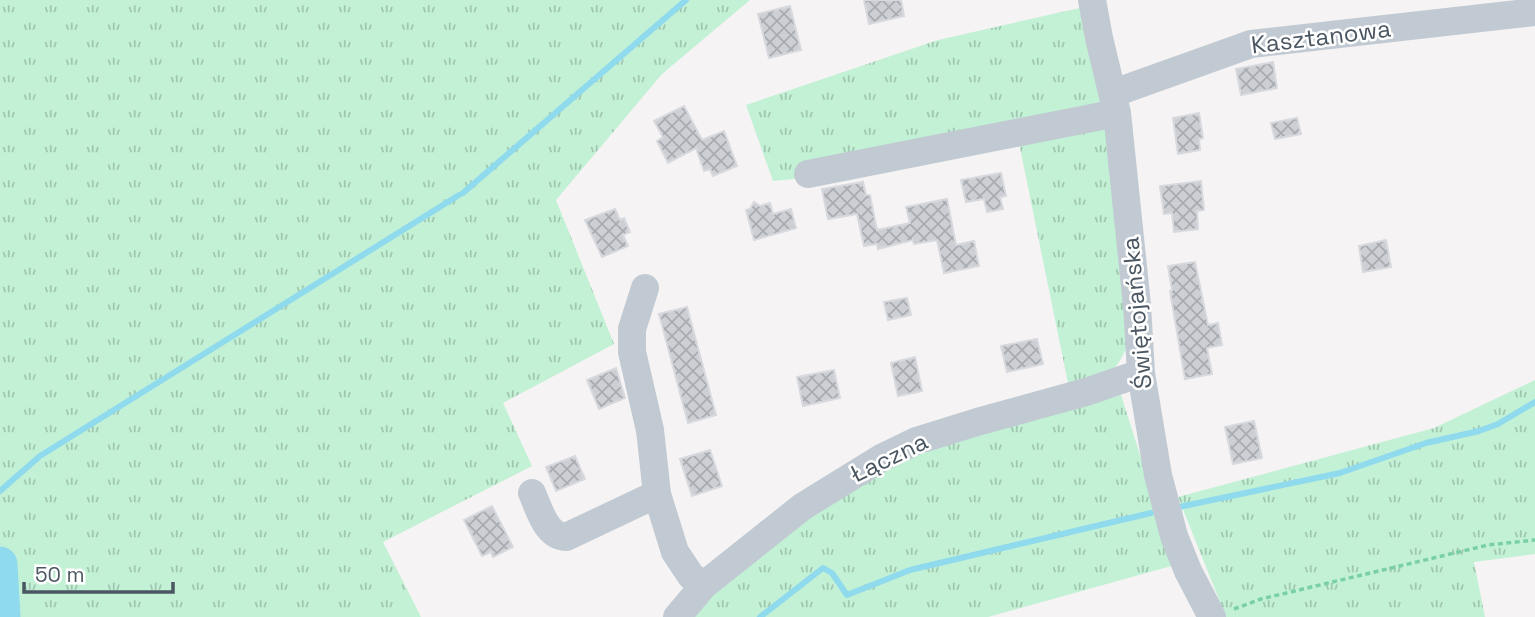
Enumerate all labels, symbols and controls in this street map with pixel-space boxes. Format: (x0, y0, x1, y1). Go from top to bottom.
street label: Kasztanowa (1249, 13, 1393, 60)
street label: Świętojańska (1114, 236, 1159, 390)
street label: Łączna (845, 425, 933, 490)
scale bar (24, 550, 173, 594)
text: 50 m (35, 561, 85, 588)

